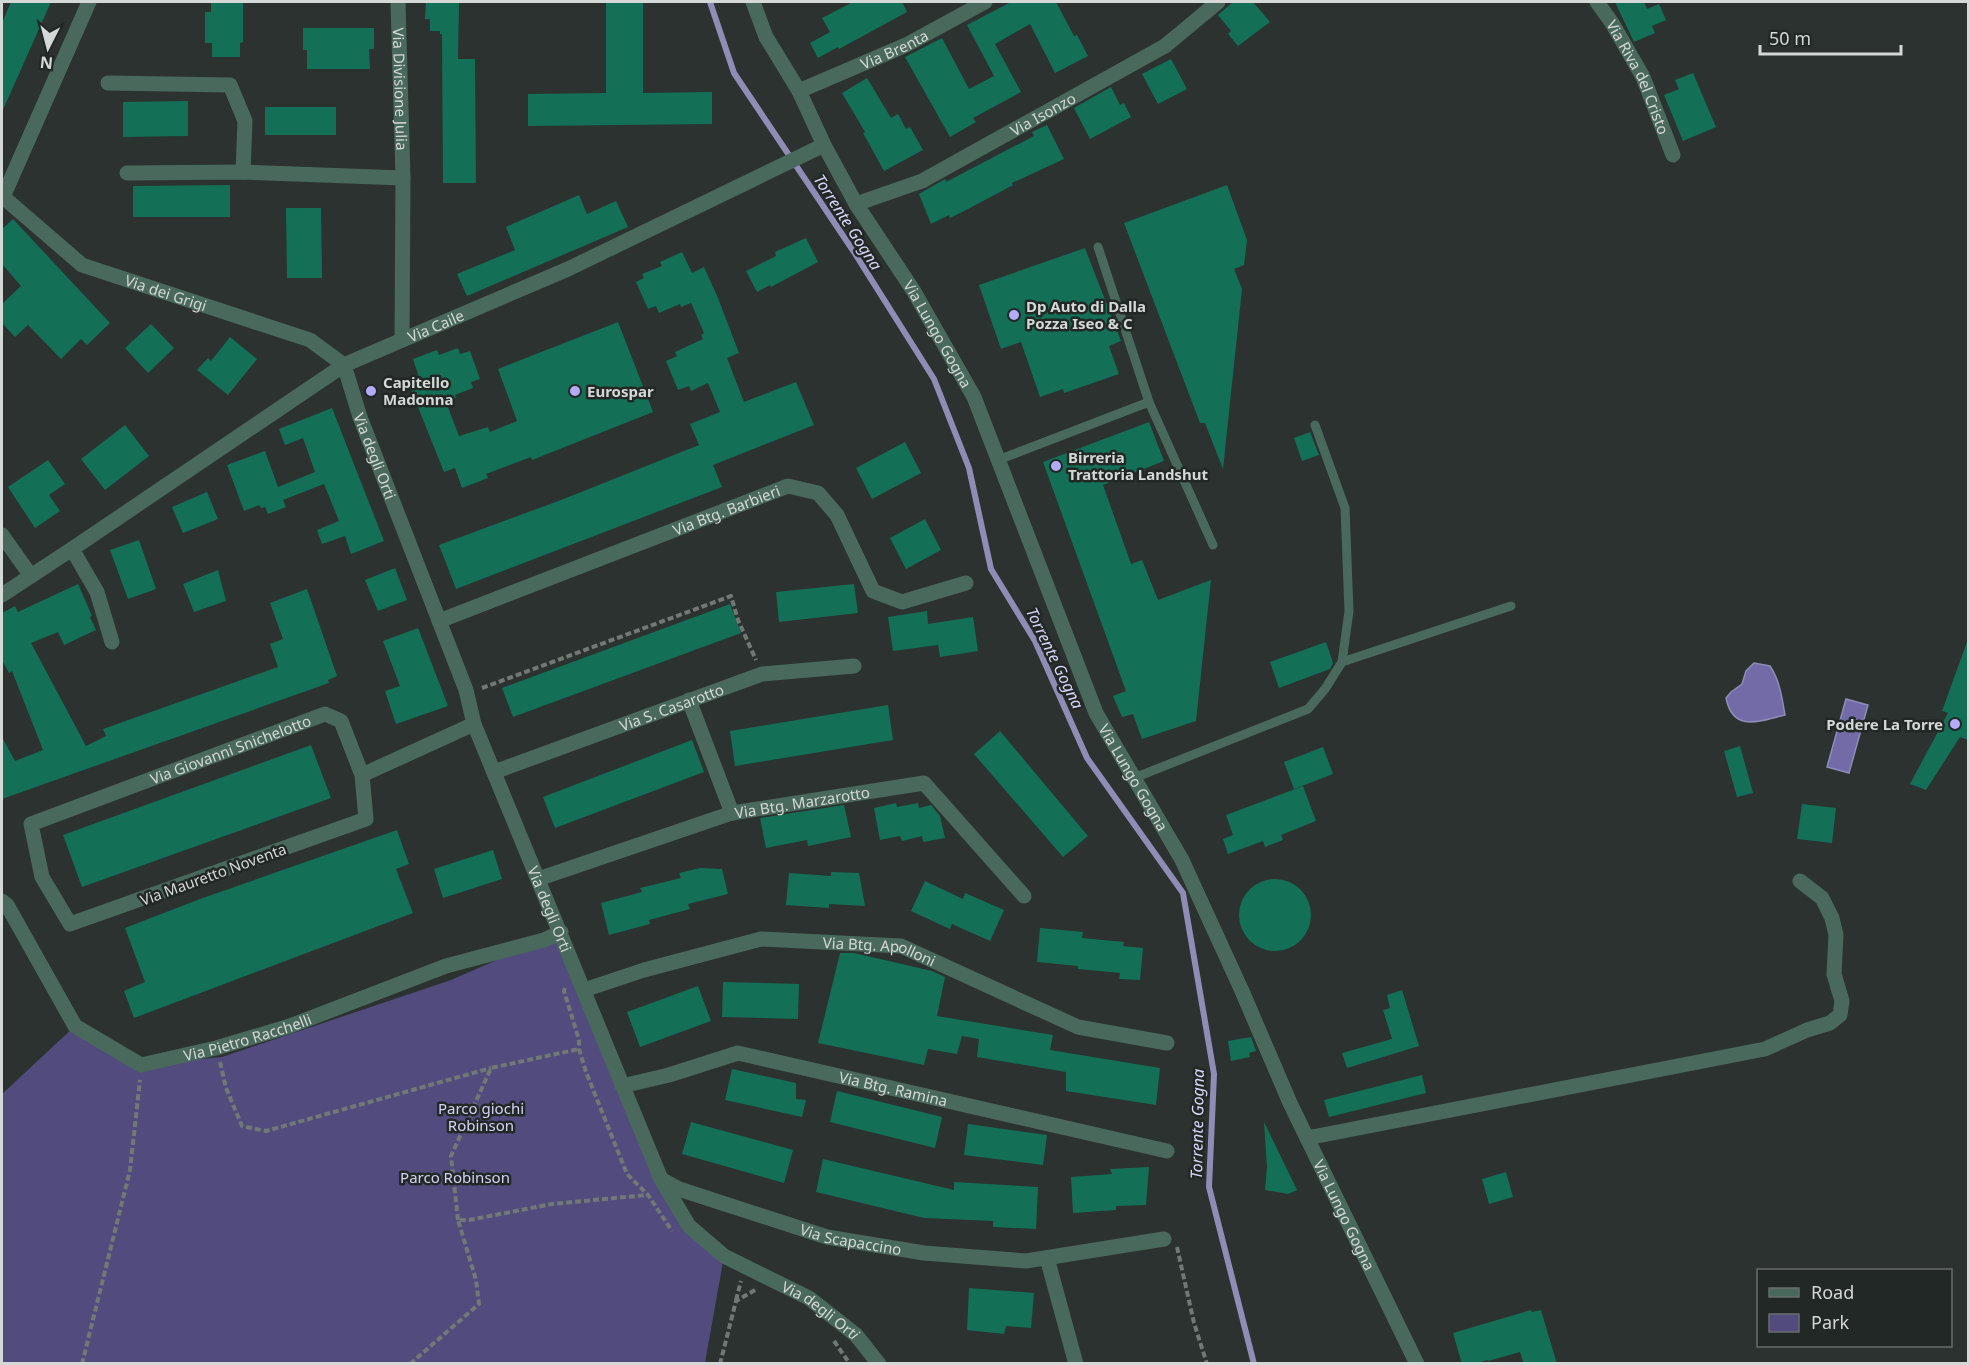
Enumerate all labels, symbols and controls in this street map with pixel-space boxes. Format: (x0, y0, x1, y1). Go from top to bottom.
street label: Via Riva del Cristo (1602, 16, 1674, 137)
north arrow (18, 18, 78, 78)
scale bar (1760, 18, 1901, 56)
street label: Via Brenta (857, 25, 932, 73)
text: 50 m (1769, 26, 1811, 50)
street label: Via Divisione Julia (389, 27, 412, 151)
text: N (39, 51, 54, 75)
street label: Via Isonzo (1006, 88, 1079, 140)
water label: Torrente Gogna (809, 170, 887, 274)
street label: Via dei Grigi (123, 270, 209, 315)
street label: Via Lungo Gogna (899, 276, 977, 391)
place label: Dp Auto di Dalla Pozza Iseo & C (1026, 296, 1146, 333)
street label: Via Caile (405, 305, 467, 347)
marker: Dp Auto di Dalla Pozza Iseo & C (1007, 308, 1021, 322)
place label: Capitello Madonna (383, 372, 453, 409)
place label: Eurospar (587, 381, 654, 401)
marker: Capitello Madonna (364, 384, 378, 398)
marker: Eurospar (568, 384, 582, 398)
street label: Via degli Orti (349, 410, 401, 502)
place label: Birreria Trattoria Landshut (1068, 447, 1208, 484)
marker: Birreria Trattoria Landshut (1049, 459, 1063, 473)
street label: Via Btg. Barbieri (670, 480, 783, 540)
water label: Torrente Gogna (1021, 604, 1089, 712)
street label: Via S. Casarotto (616, 679, 727, 735)
street label: Via Giovanni Snichelotto (147, 710, 314, 789)
place label: Podere La Torre (1826, 714, 1943, 734)
marker: Podere La Torre (1948, 717, 1962, 731)
street label: Via Lungo Gogna (1095, 720, 1173, 835)
street label: Via Btg. Marzarotto (733, 782, 871, 822)
street label: Via Mauretto Noventa (137, 838, 289, 910)
street label: Via degli Orti (523, 863, 577, 955)
street label: Via Btg. Apolloni (822, 932, 939, 971)
street label: Via Pietro Racchelli (182, 1009, 314, 1065)
street label: Via Btg. Ramina (837, 1066, 950, 1111)
water label: Torrente Gogna (1185, 1069, 1209, 1179)
park label: Parco giochi Robinson (438, 1098, 524, 1135)
street label: Via Lungo Gogna (1309, 1156, 1380, 1274)
park label: Parco Robinson (400, 1167, 510, 1187)
street label: Via Scapaccino (797, 1219, 903, 1259)
legend (1757, 1269, 1952, 1347)
street label: Via degli Orti (778, 1276, 865, 1343)
text: Road (1811, 1280, 1854, 1304)
text: Park (1811, 1310, 1849, 1334)

